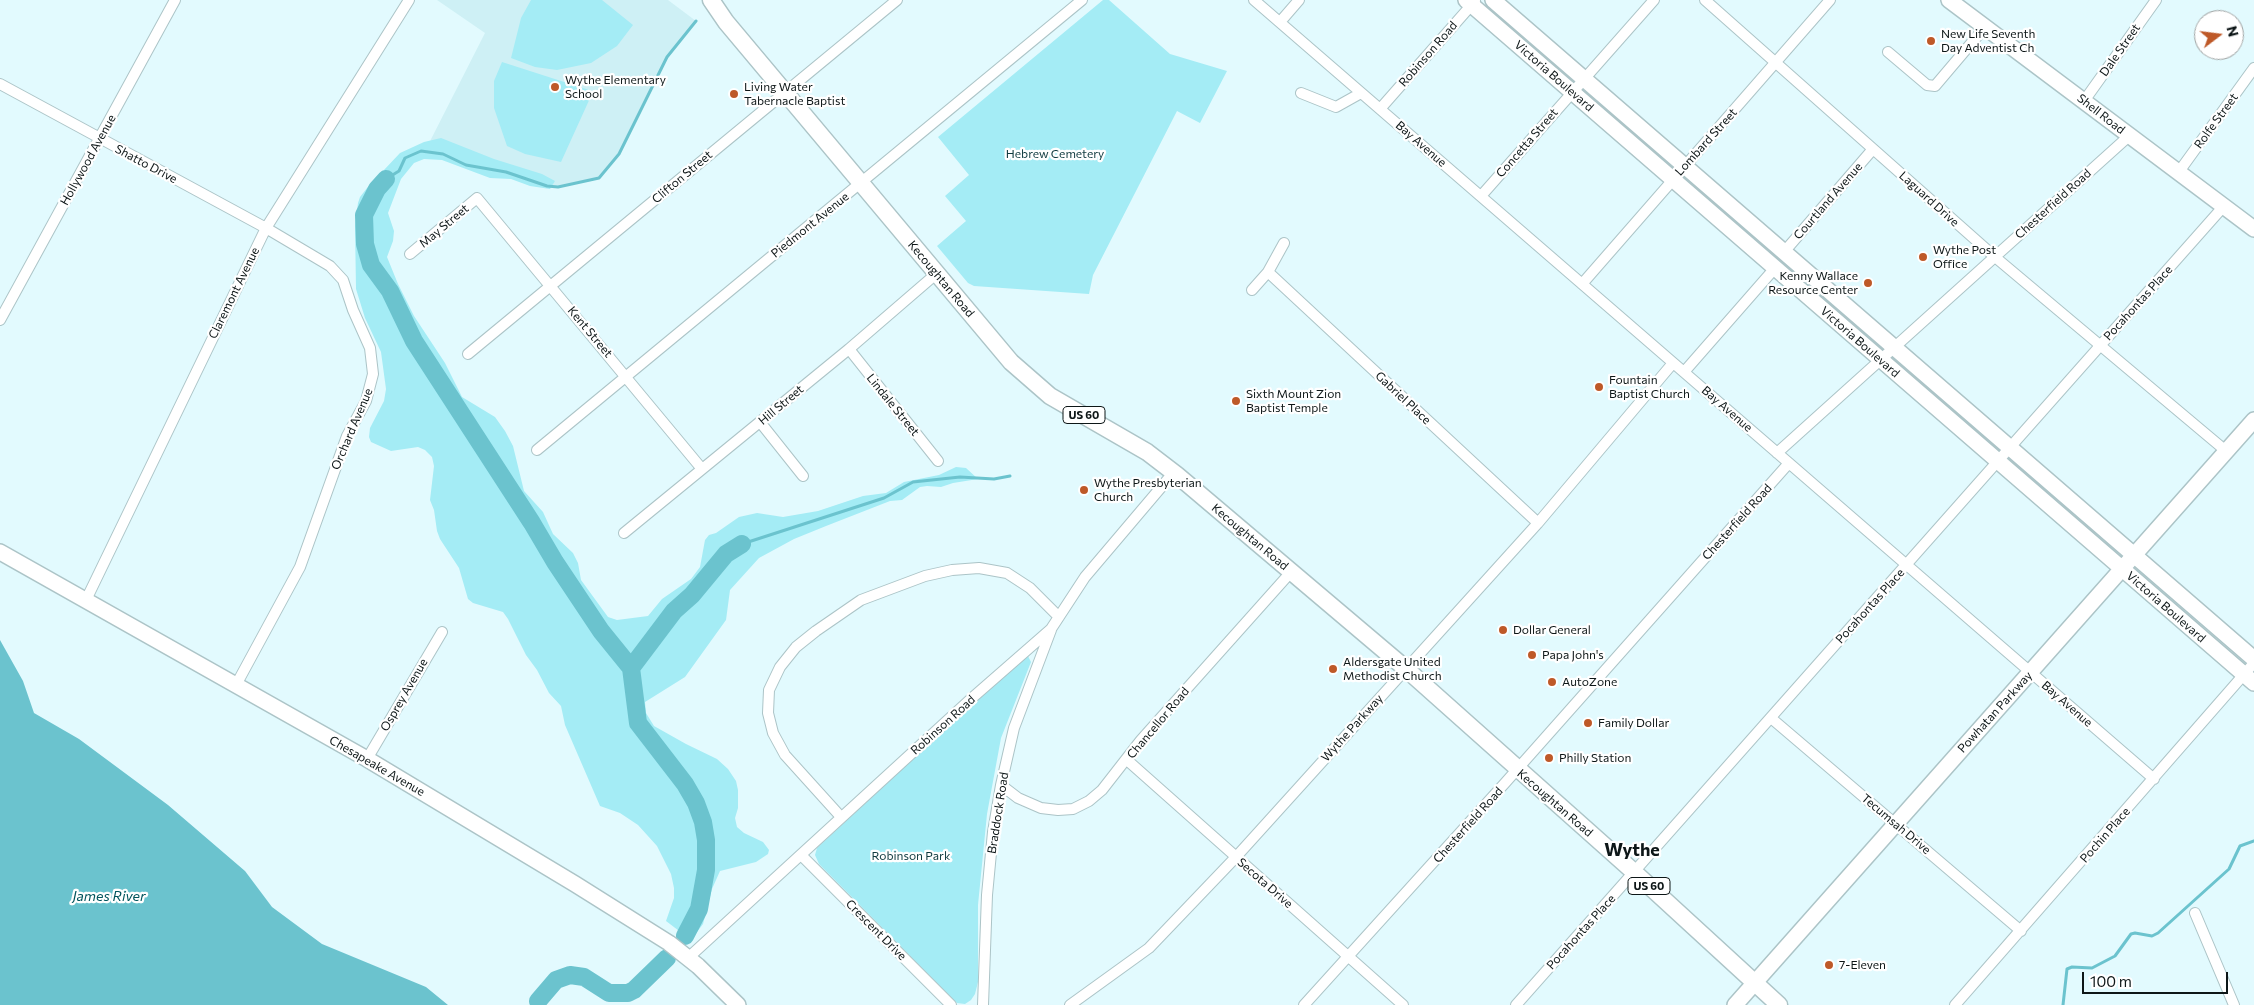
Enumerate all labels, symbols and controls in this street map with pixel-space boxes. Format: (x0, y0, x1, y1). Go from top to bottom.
north arrow (2194, 10, 2244, 60)
street label: Robinson Road (1396, 18, 1460, 90)
street label: Dale Street (2097, 21, 2143, 79)
text: N (2223, 24, 2243, 39)
place label: New Life Seventh Day Adventist Ch (1941, 27, 2035, 55)
marker: New Life Seventh Day Adventist Ch (1925, 35, 1937, 47)
street label: Victoria Boulevard (1511, 38, 1597, 114)
place label: Wythe Elementary School (565, 73, 666, 101)
place label: Living Water Tabernacle Baptist (744, 80, 845, 108)
marker: Wythe Elementary School (549, 81, 561, 93)
marker: Living Water Tabernacle Baptist (728, 88, 740, 100)
street label: Shell Road (2074, 91, 2128, 137)
street label: Rolfe Street (2191, 91, 2241, 151)
street label: Lombard Street (1672, 105, 1740, 179)
street label: Concetta Street (1493, 106, 1561, 180)
street label: Hollywood Avenue (57, 112, 119, 208)
street label: Bay Avenue (1393, 118, 1449, 170)
street label: Shatto Drive (112, 142, 180, 186)
park label: Hebrew Cemetery (1006, 147, 1104, 161)
street label: Clifton Street (649, 148, 715, 206)
street label: Courtland Avenue (1791, 160, 1865, 242)
street label: Chesterfield Road (2012, 166, 2094, 242)
street label: Laguard Drive (1896, 168, 1962, 230)
street label: Piedmont Avenue (768, 189, 852, 261)
street label: May Street (416, 201, 472, 251)
street label: Kecoughtan Road (905, 238, 977, 320)
place label: Wythe Post Office (1933, 243, 1996, 271)
street label: Claremont Avenue (206, 245, 262, 341)
marker: Wythe Post Office (1917, 251, 1929, 263)
street label: Pocahontas Place (2101, 263, 2175, 343)
place label: Kenny Wallace Resource Center (1768, 269, 1858, 297)
marker: Kenny Wallace Resource Center (1862, 277, 1874, 289)
street label: Kent Street (565, 304, 615, 360)
street label: Victoria Boulevard (1817, 304, 1903, 380)
street label: Gabriel Place (1372, 369, 1434, 427)
street label: Lindale Street (864, 371, 922, 439)
place label: Fountain Baptist Church (1609, 373, 1690, 401)
marker: Fountain Baptist Church (1593, 381, 1605, 393)
street label: Hill Street (756, 382, 806, 428)
street label: Bay Avenue (1699, 383, 1755, 435)
street label: Orchard Avenue (328, 386, 376, 472)
place label: Sixth Mount Zion Baptist Temple (1246, 387, 1341, 415)
marker: Sixth Mount Zion Baptist Temple (1230, 395, 1242, 407)
road number: US 60 (1063, 406, 1105, 424)
place label: Wythe Presbyterian Church (1094, 476, 1202, 504)
street label: Chesterfield Road (1699, 481, 1775, 563)
marker: Wythe Presbyterian Church (1078, 484, 1090, 496)
street label: Kecoughtan Road (1209, 501, 1291, 573)
street label: Pocahontas Place (1833, 566, 1907, 646)
street label: Victoria Boulevard (2123, 569, 2209, 645)
place label: Dollar General (1513, 623, 1591, 637)
marker: Dollar General (1497, 624, 1509, 636)
place label: Papa John's (1542, 648, 1604, 662)
marker: Papa John's (1526, 649, 1538, 661)
place label: Aldersgate United Methodist Church (1343, 655, 1442, 683)
street label: Osprey Avenue (377, 656, 431, 734)
marker: Aldersgate United Methodist Church (1327, 663, 1339, 675)
street label: Powhatan Parkway (1955, 668, 2035, 756)
place label: AutoZone (1562, 675, 1617, 689)
marker: AutoZone (1546, 676, 1558, 688)
street label: Bay Avenue (2039, 678, 2095, 730)
street label: Chancellor Road (1124, 684, 1192, 762)
street label: Wythe Parkway (1318, 691, 1386, 765)
street label: Robinson Road (908, 692, 978, 758)
place label: Family Dollar (1598, 716, 1669, 730)
marker: Family Dollar (1582, 717, 1594, 729)
street label: Chesapeake Avenue (327, 733, 427, 799)
place label: Philly Station (1559, 751, 1631, 765)
marker: Philly Station (1543, 752, 1555, 764)
street label: Kecoughtan Road (1514, 766, 1596, 840)
street label: Braddock Road (984, 771, 1012, 855)
street label: Chesterfield Road (1430, 784, 1506, 866)
street label: Tecumsah Drive (1858, 791, 1934, 857)
street label: Pochin Place (2077, 804, 2133, 866)
district label: Wythe (1604, 839, 1660, 861)
park label: Robinson Park (872, 849, 950, 863)
street label: Secota Drive (1234, 855, 1296, 911)
road number: US 60 (1628, 878, 1670, 894)
water label: James River (72, 888, 146, 904)
street label: Pocahontas Place (1544, 892, 1618, 972)
street label: Crescent Drive (843, 897, 909, 963)
place label: 7-Eleven (1839, 958, 1886, 972)
marker: 7-Eleven (1823, 959, 1835, 971)
scale bar (2084, 962, 2230, 994)
text: 100 m (2090, 972, 2132, 990)

